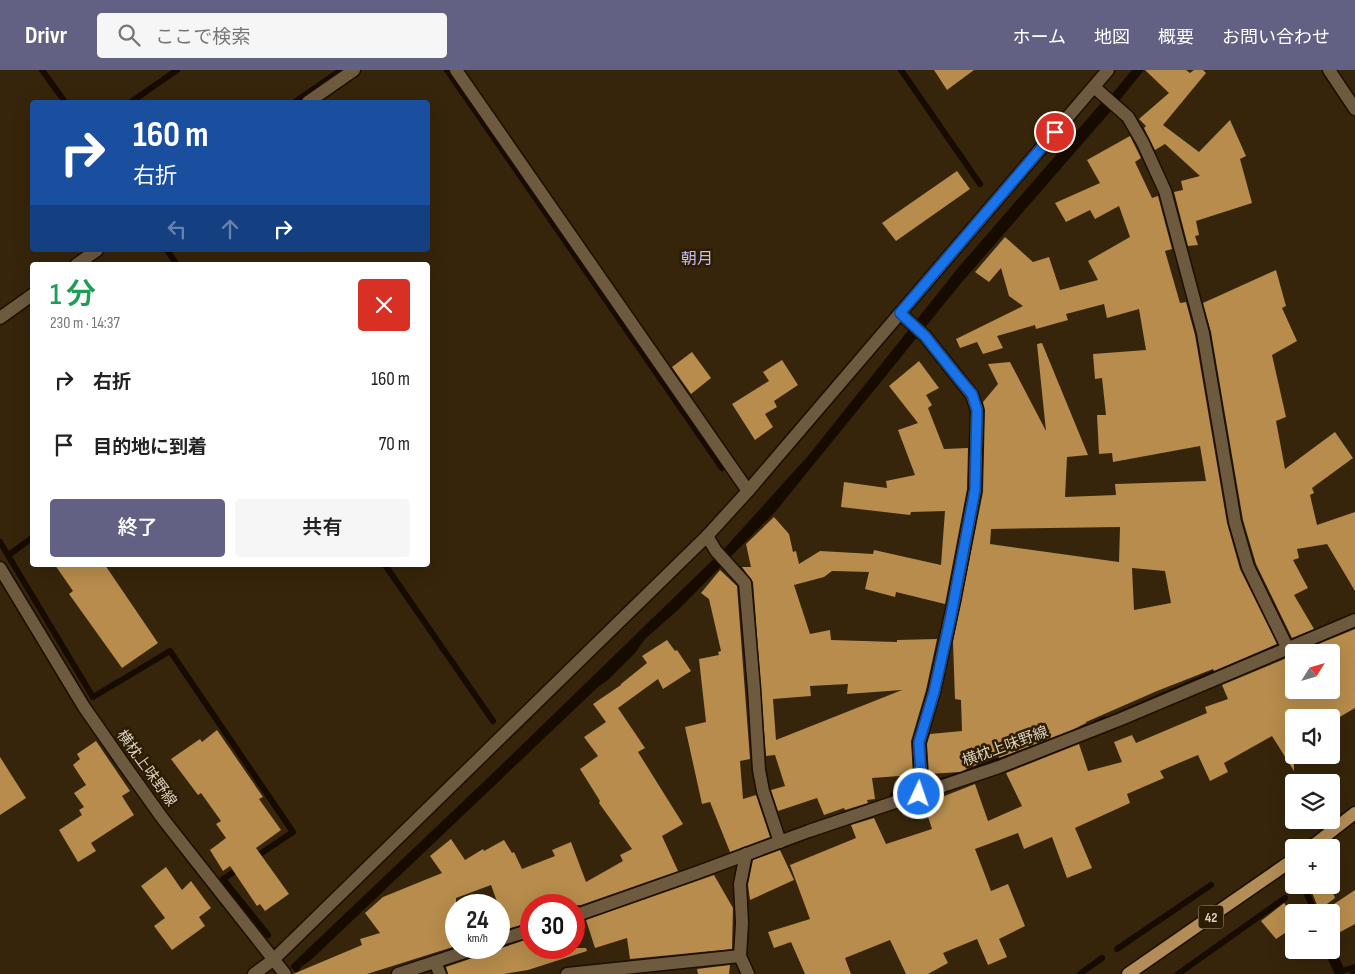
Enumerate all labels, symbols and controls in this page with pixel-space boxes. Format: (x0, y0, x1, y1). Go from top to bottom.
search box (97, 13, 447, 58)
text: Drivr (25, 21, 67, 50)
icon: search (115, 21, 143, 49)
text: ここで検索 (155, 26, 250, 49)
text: ホーム (1013, 27, 1066, 48)
text: 地図 (1094, 27, 1130, 48)
text: 概要 (1158, 27, 1194, 48)
text: お問い合わせ (1222, 27, 1330, 48)
pin (1034, 111, 1076, 153)
text: 160 m (133, 114, 209, 157)
icon: arrive (1041, 118, 1069, 146)
icon: right (50, 120, 115, 185)
text: 右折 (133, 163, 177, 190)
icon: left (163, 215, 191, 243)
icon: ahead (216, 215, 244, 243)
icon: right (269, 215, 297, 243)
district label: 朝月 (681, 250, 713, 269)
text: 1 分 (50, 277, 96, 313)
button: close (358, 279, 410, 331)
text: 230 m · 14:37 (50, 314, 120, 333)
icon: right (50, 366, 78, 394)
text: 160 m (371, 368, 410, 391)
text: 右折 (93, 371, 131, 394)
icon: arrive (50, 431, 78, 459)
text: 70 m (379, 433, 410, 456)
text: 目的地に到着 (93, 436, 207, 459)
button: 終了 (50, 499, 225, 557)
button: 共有 (235, 499, 410, 557)
north arrow (1285, 644, 1340, 699)
map controls (1285, 644, 1340, 959)
button: sound (1285, 709, 1340, 764)
street label: 横枕上味野線 (960, 722, 1051, 771)
street label: 横枕上味野線 (112, 726, 181, 810)
position arrow (892, 767, 944, 819)
button: layers (1285, 774, 1340, 829)
button: + (1285, 839, 1340, 894)
speed limit sign: 30 (520, 894, 585, 959)
button: − (1285, 904, 1340, 959)
text: 24 (466, 905, 489, 936)
road number: 42 (1198, 906, 1224, 929)
text: km/h (467, 931, 488, 946)

